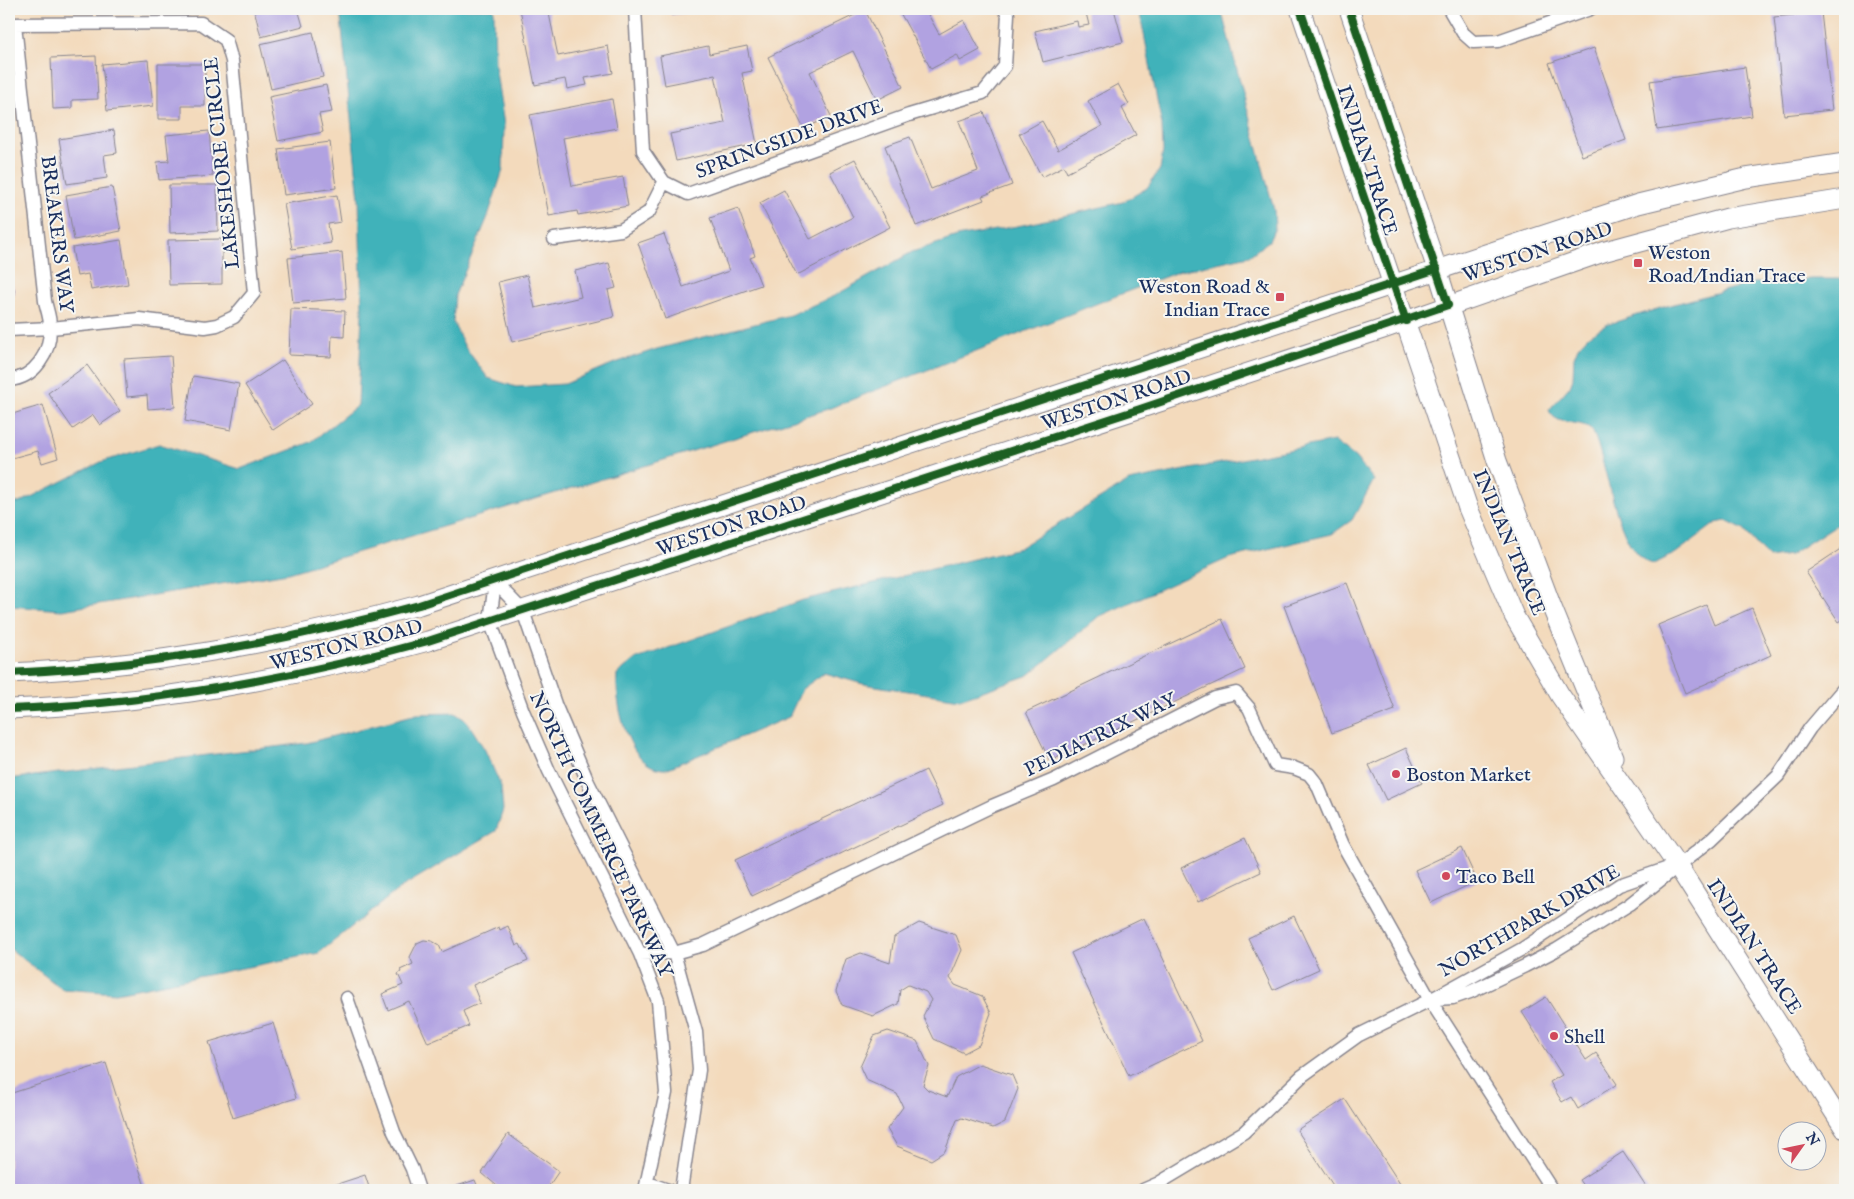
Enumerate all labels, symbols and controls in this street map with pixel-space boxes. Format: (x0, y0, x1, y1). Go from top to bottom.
street label: LAKESHORE CIRCLE (199, 55, 246, 270)
street label: INDIAN TRACE (1330, 82, 1403, 239)
street label: SPRINGSIDE DRIVE (692, 94, 887, 185)
street label: BREAKERS WAY (34, 154, 79, 316)
street label: WESTON ROAD (1459, 216, 1616, 288)
place label: Weston Road/Indian Trace (1648, 241, 1806, 289)
marker: Weston Road/Indian Trace (1632, 257, 1644, 269)
place label: Weston Road & Indian Trace (1139, 275, 1270, 323)
marker: Weston Road & Indian Trace (1274, 291, 1286, 303)
street label: WESTON ROAD (1038, 364, 1195, 436)
street label: INDIAN TRACE (1467, 466, 1551, 620)
street label: WESTON ROAD (653, 490, 810, 562)
street label: WESTON ROAD (268, 614, 425, 676)
street label: PEDIATRIX WAY (1020, 687, 1182, 783)
street label: NORTH COMMERCE PARKWAY (523, 688, 679, 983)
place label: Boston Market (1406, 763, 1531, 788)
marker: Boston Market (1390, 768, 1402, 780)
street label: NORTHPARK DRIVE (1435, 859, 1625, 983)
place label: Taco Bell (1456, 865, 1535, 890)
marker: Taco Bell (1440, 870, 1452, 882)
street label: INDIAN TRACE (1701, 874, 1807, 1019)
place label: Shell (1564, 1025, 1605, 1050)
marker: Shell (1548, 1030, 1560, 1042)
north arrow (1776, 1122, 1826, 1172)
text: N (1801, 1129, 1823, 1149)

